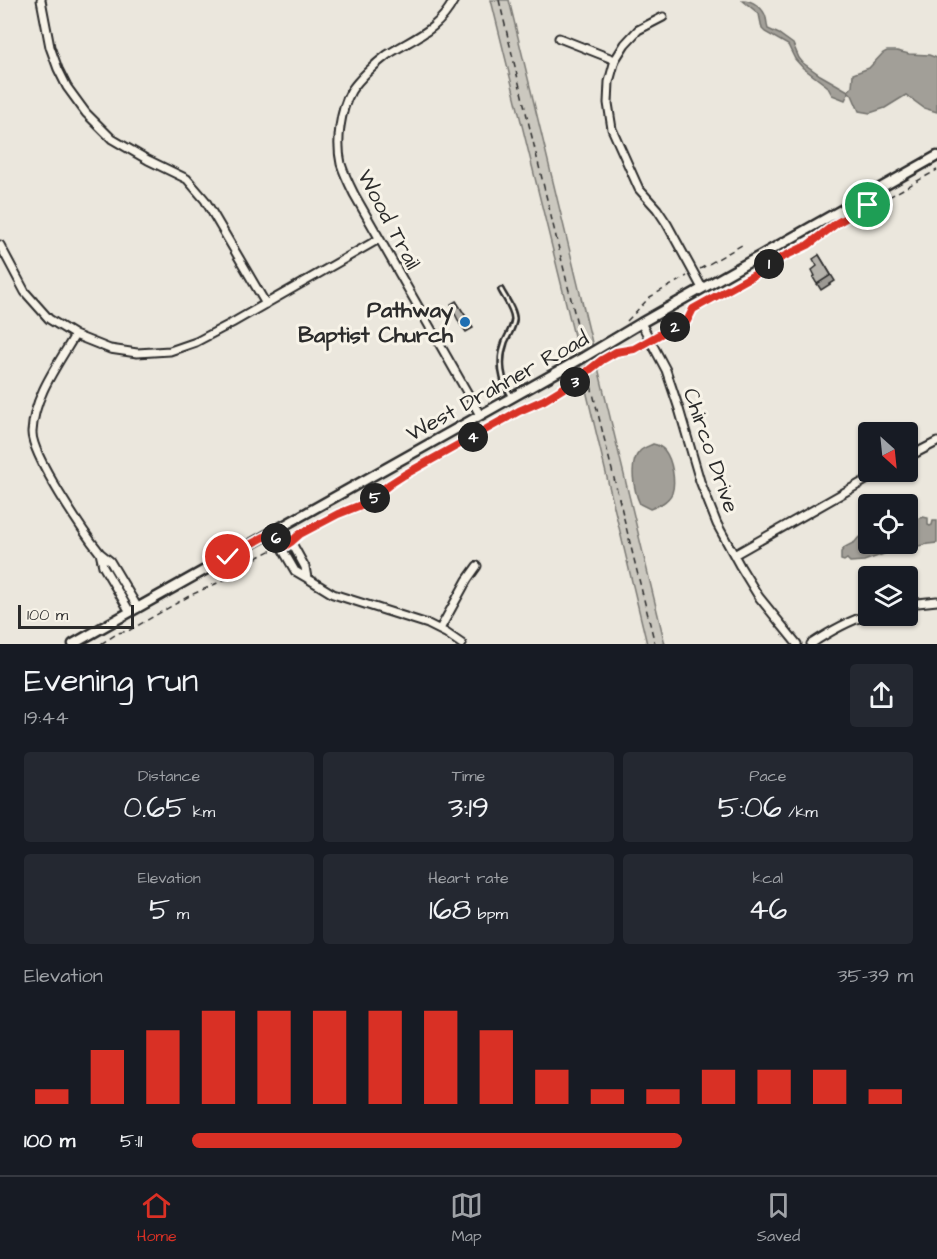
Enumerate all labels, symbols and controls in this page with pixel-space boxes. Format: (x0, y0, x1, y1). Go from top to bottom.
street label: Wood Trail (349, 164, 428, 275)
pin (842, 179, 893, 230)
icon: arrive (851, 188, 884, 221)
pin: 1 (754, 249, 784, 279)
text: 1 (768, 253, 770, 275)
place label: Pathway Baptist Church (298, 295, 454, 351)
pin: 2 (660, 312, 690, 342)
marker: Pathway Baptist Church (458, 315, 472, 329)
text: 2 (670, 316, 680, 338)
street label: West Drahner Road (401, 323, 595, 449)
pin: 3 (560, 367, 590, 397)
text: 3 (571, 371, 579, 393)
street label: Chirco Drive (675, 384, 746, 517)
pin: 4 (458, 422, 488, 452)
north arrow (858, 422, 918, 482)
map controls (858, 422, 918, 626)
text: 4 (468, 426, 478, 448)
pin: 5 (360, 483, 390, 513)
text: 5 (369, 487, 381, 509)
button: locate (858, 494, 918, 554)
pin: 6 (261, 523, 291, 553)
text: 6 (271, 527, 281, 549)
pin (202, 531, 253, 582)
icon: check (211, 540, 244, 573)
button: layers (858, 566, 918, 626)
scale bar (18, 602, 134, 630)
text: 100 m (27, 604, 68, 626)
text: Evening run (24, 658, 198, 704)
button: share (850, 664, 913, 727)
text: 19:44 (24, 704, 69, 732)
text: Distance (138, 765, 200, 787)
text: Time (452, 765, 485, 787)
text: Pace (749, 765, 786, 787)
text: 0.65 (123, 787, 186, 829)
text: 3:19 (448, 787, 489, 829)
text: 5:06 (718, 787, 782, 829)
text: km (186, 801, 215, 823)
text: /km (782, 801, 818, 823)
text: Elevation (138, 867, 201, 889)
text: Heart rate (428, 867, 509, 889)
text: kcal (753, 867, 783, 889)
text: 5 (149, 889, 170, 931)
text: 168 (429, 889, 471, 931)
text: 46 (748, 889, 787, 931)
text: m (170, 903, 189, 925)
text: bpm (471, 903, 508, 925)
text: Elevation (24, 962, 103, 990)
text: 35–39 m (837, 962, 913, 990)
text: 100 m (24, 1127, 75, 1155)
text: 5:11 (120, 1127, 143, 1155)
tab: Home (137, 1189, 177, 1247)
tab: Map (450, 1189, 483, 1247)
tab: Saved (757, 1189, 800, 1247)

